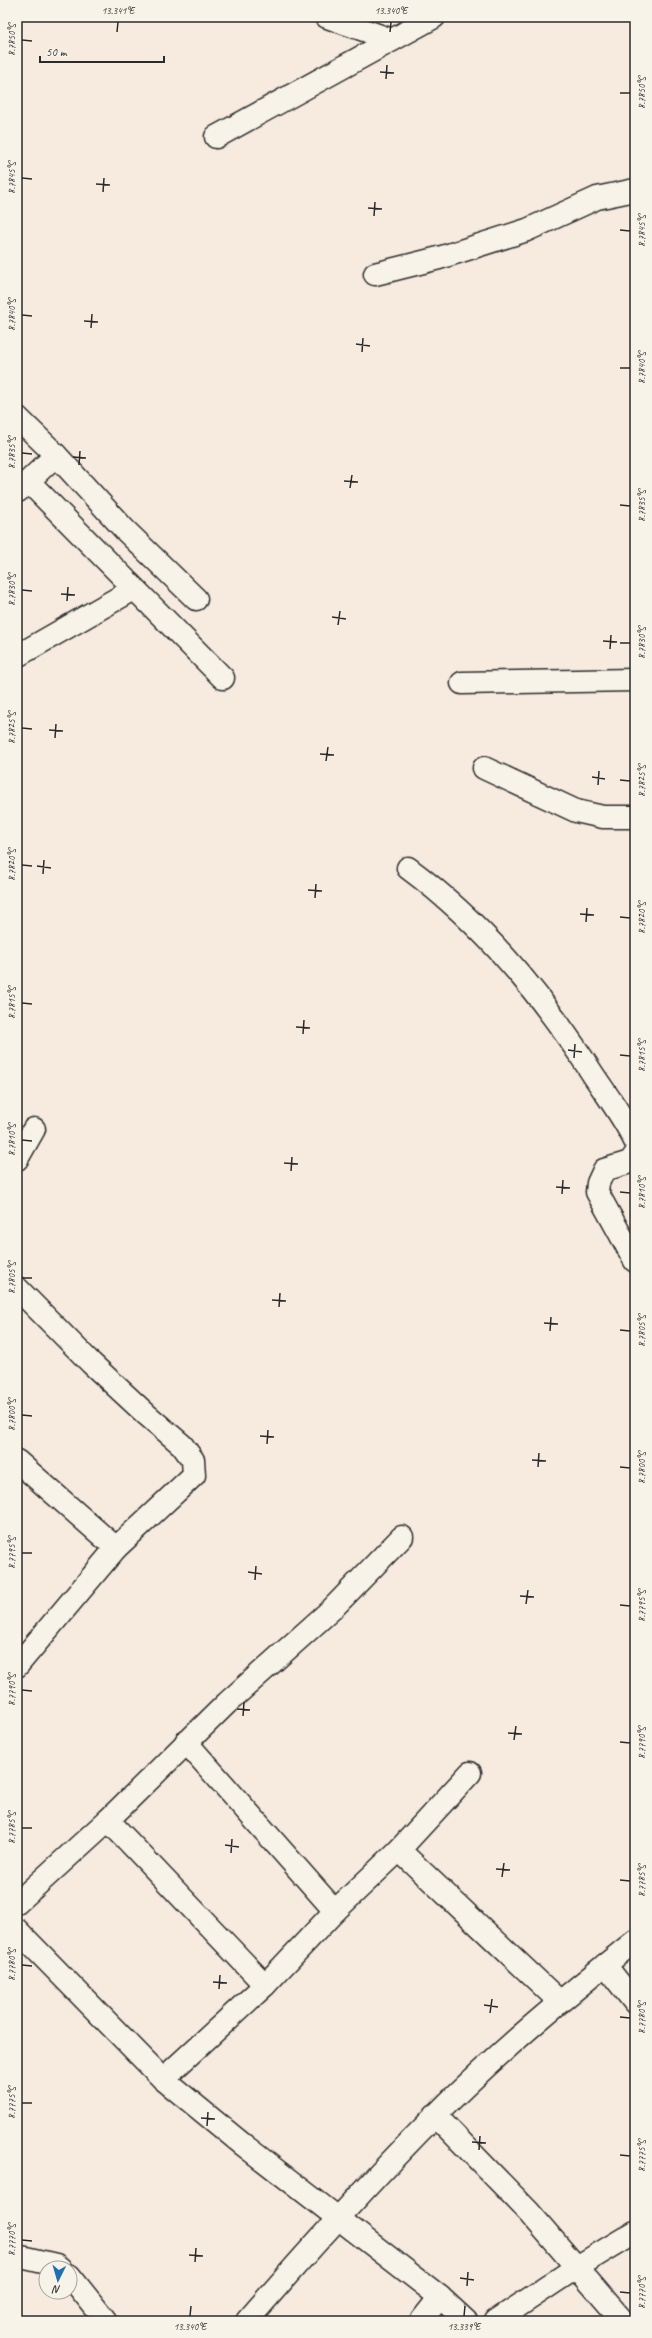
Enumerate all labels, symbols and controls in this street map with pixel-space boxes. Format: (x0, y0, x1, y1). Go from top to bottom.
text: 13.341°E (102, 4, 136, 17)
text: 13.340°E (375, 4, 409, 17)
text: 8.7850°S (5, 22, 18, 56)
scale bar (40, 38, 164, 64)
text: 50 m (46, 44, 68, 60)
text: 8.7850°S (635, 75, 648, 109)
text: 8.7845°S (5, 160, 18, 194)
text: 8.7845°S (635, 213, 648, 247)
text: 8.7840°S (5, 297, 18, 331)
text: 8.7840°S (635, 350, 648, 384)
text: 8.7835°S (5, 435, 18, 469)
text: 8.7835°S (635, 488, 648, 522)
text: 8.7830°S (5, 572, 18, 606)
text: 8.7830°S (635, 625, 648, 659)
text: 8.7825°S (5, 710, 18, 744)
text: 8.7825°S (635, 763, 648, 797)
text: 8.7820°S (5, 847, 18, 881)
text: 8.7820°S (635, 900, 648, 934)
text: 8.7815°S (5, 985, 18, 1019)
text: 8.7815°S (635, 1038, 648, 1072)
text: 8.7810°S (5, 1122, 18, 1156)
text: 8.7810°S (635, 1175, 648, 1209)
text: 8.7805°S (5, 1260, 18, 1294)
text: 8.7805°S (635, 1313, 648, 1347)
text: 8.7800°S (5, 1397, 18, 1431)
text: 8.7800°S (635, 1450, 648, 1484)
text: 8.7795°S (5, 1535, 18, 1569)
text: 8.7795°S (635, 1588, 648, 1622)
text: 8.7790°S (5, 1672, 18, 1706)
text: 8.7790°S (635, 1725, 648, 1759)
text: 8.7785°S (5, 1810, 18, 1844)
text: 8.7785°S (635, 1863, 648, 1897)
text: 8.7780°S (5, 1947, 18, 1981)
text: 8.7780°S (635, 2000, 648, 2034)
text: 8.7775°S (5, 2085, 18, 2119)
text: 8.7775°S (635, 2138, 648, 2172)
text: 8.7770°S (5, 2222, 18, 2256)
north arrow (38, 2260, 78, 2300)
text: 8.7770°S (635, 2275, 648, 2309)
text: N (51, 2283, 61, 2297)
text: 13.340°E (174, 2320, 208, 2333)
text: 13.339°E (448, 2320, 482, 2333)

